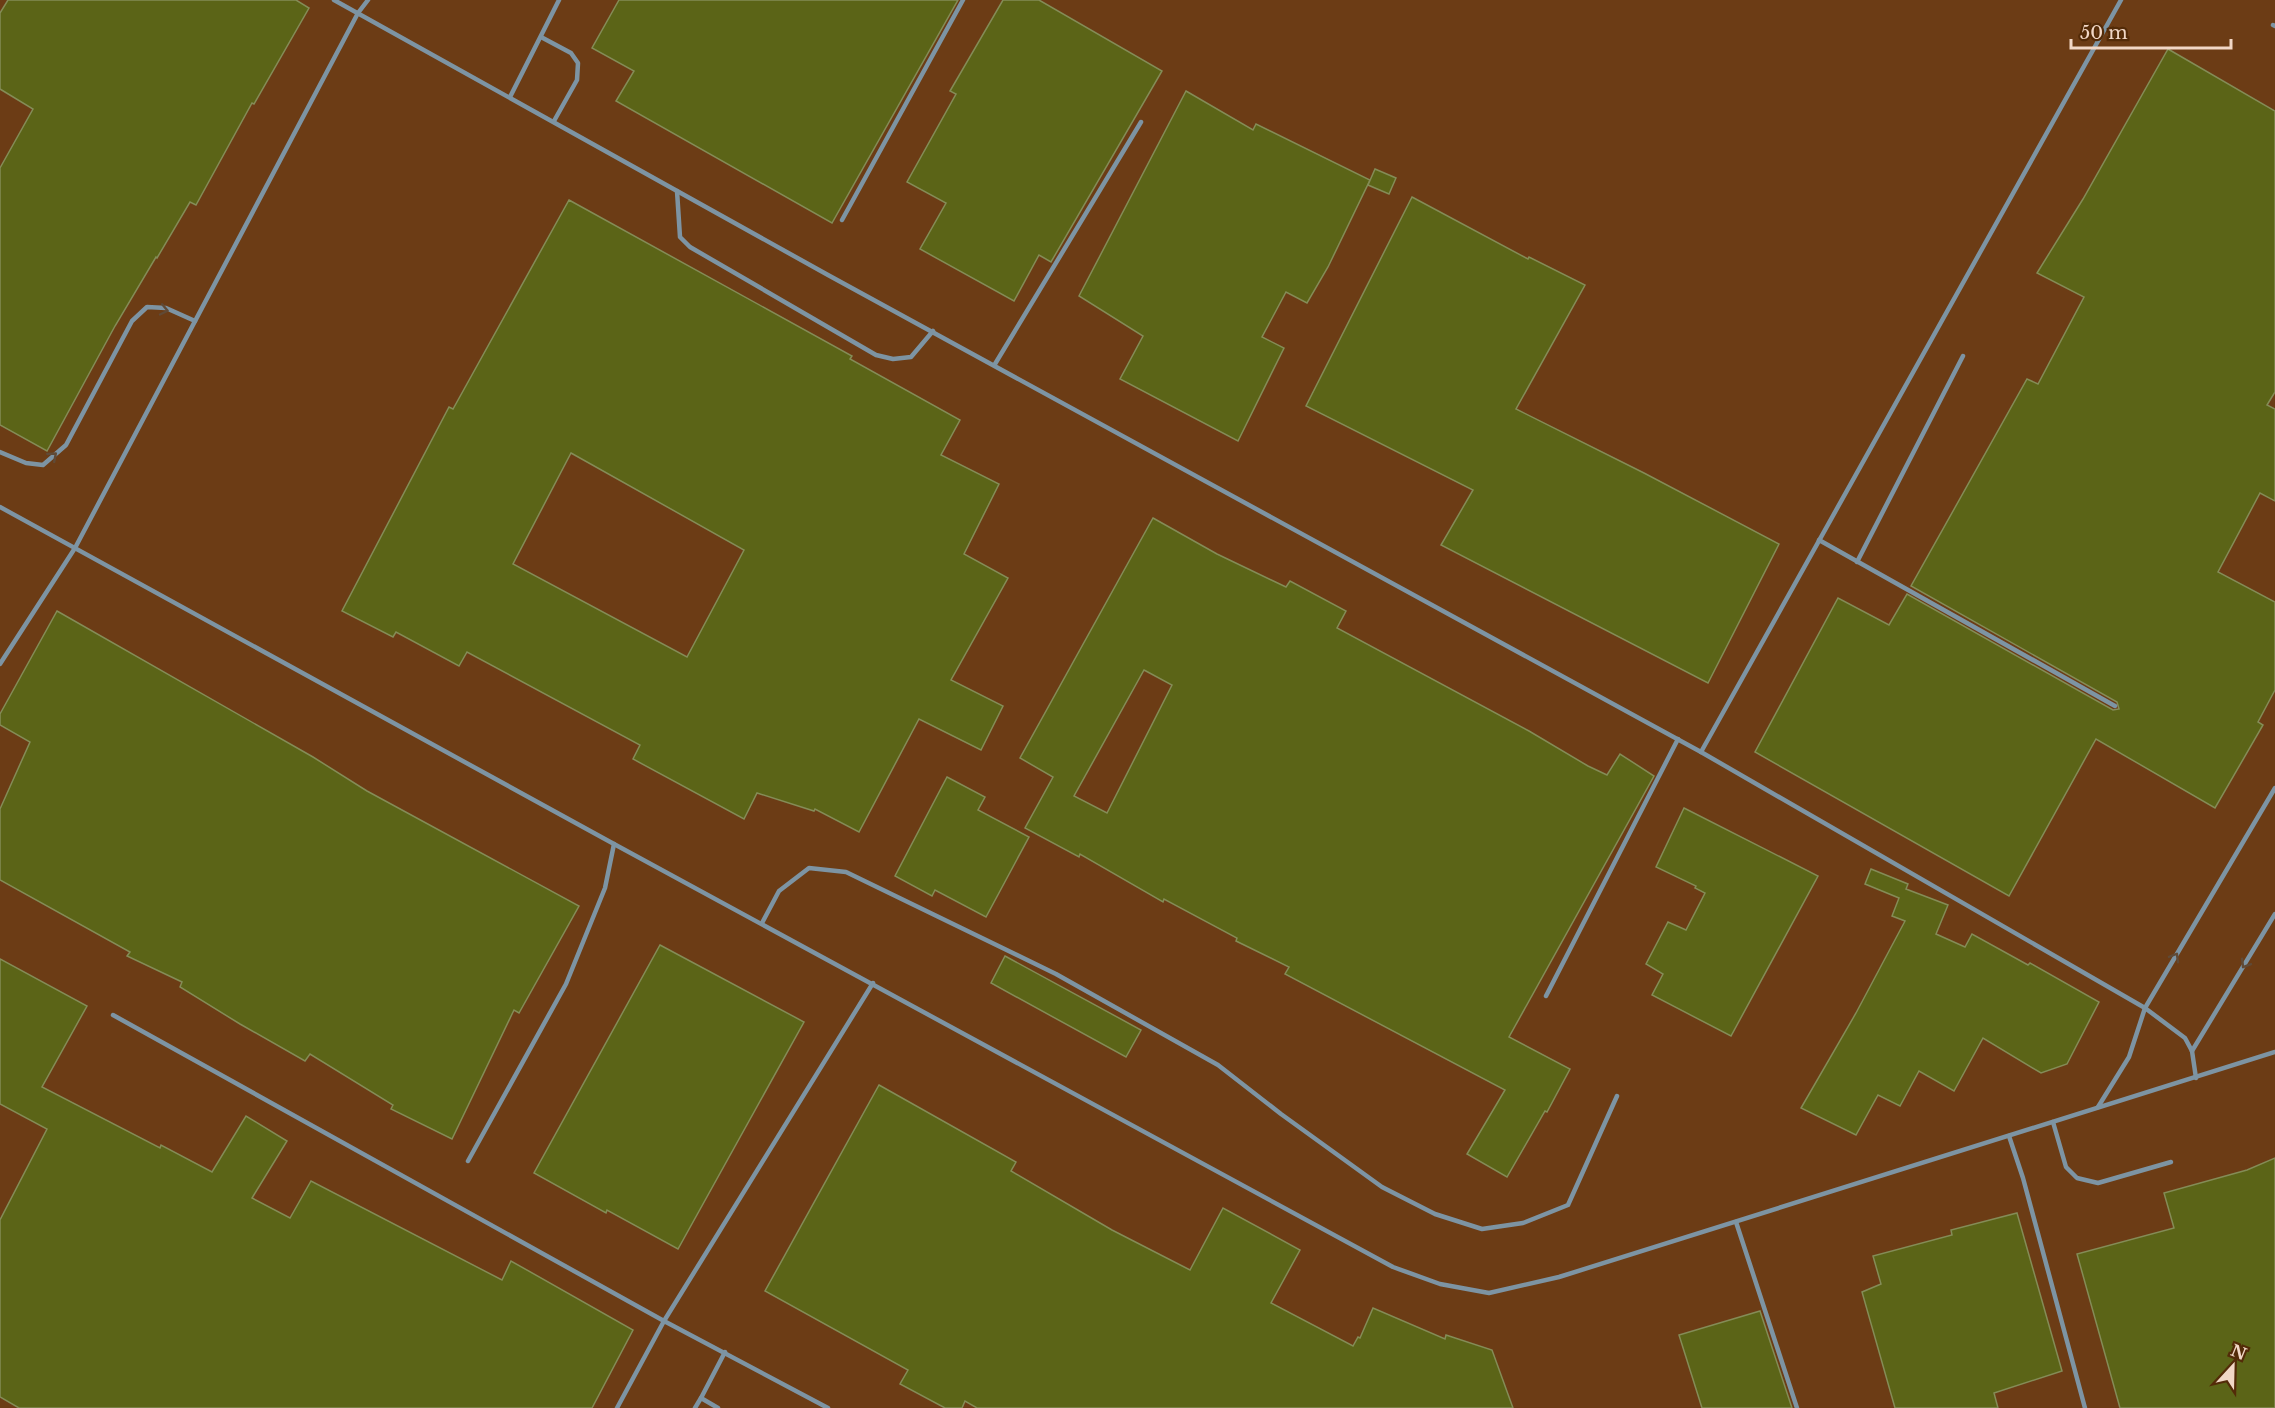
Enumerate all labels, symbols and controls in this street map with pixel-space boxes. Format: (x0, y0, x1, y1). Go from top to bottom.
scale bar (2071, 12, 2232, 50)
text: 50 m (2080, 22, 2128, 44)
one-way arrow (159, 303, 169, 316)
one-way arrow (46, 452, 57, 463)
one-way arrow (2168, 953, 2179, 963)
one-way arrow (2240, 958, 2252, 968)
north arrow (2203, 1336, 2263, 1396)
text: N (2228, 1340, 2249, 1364)

